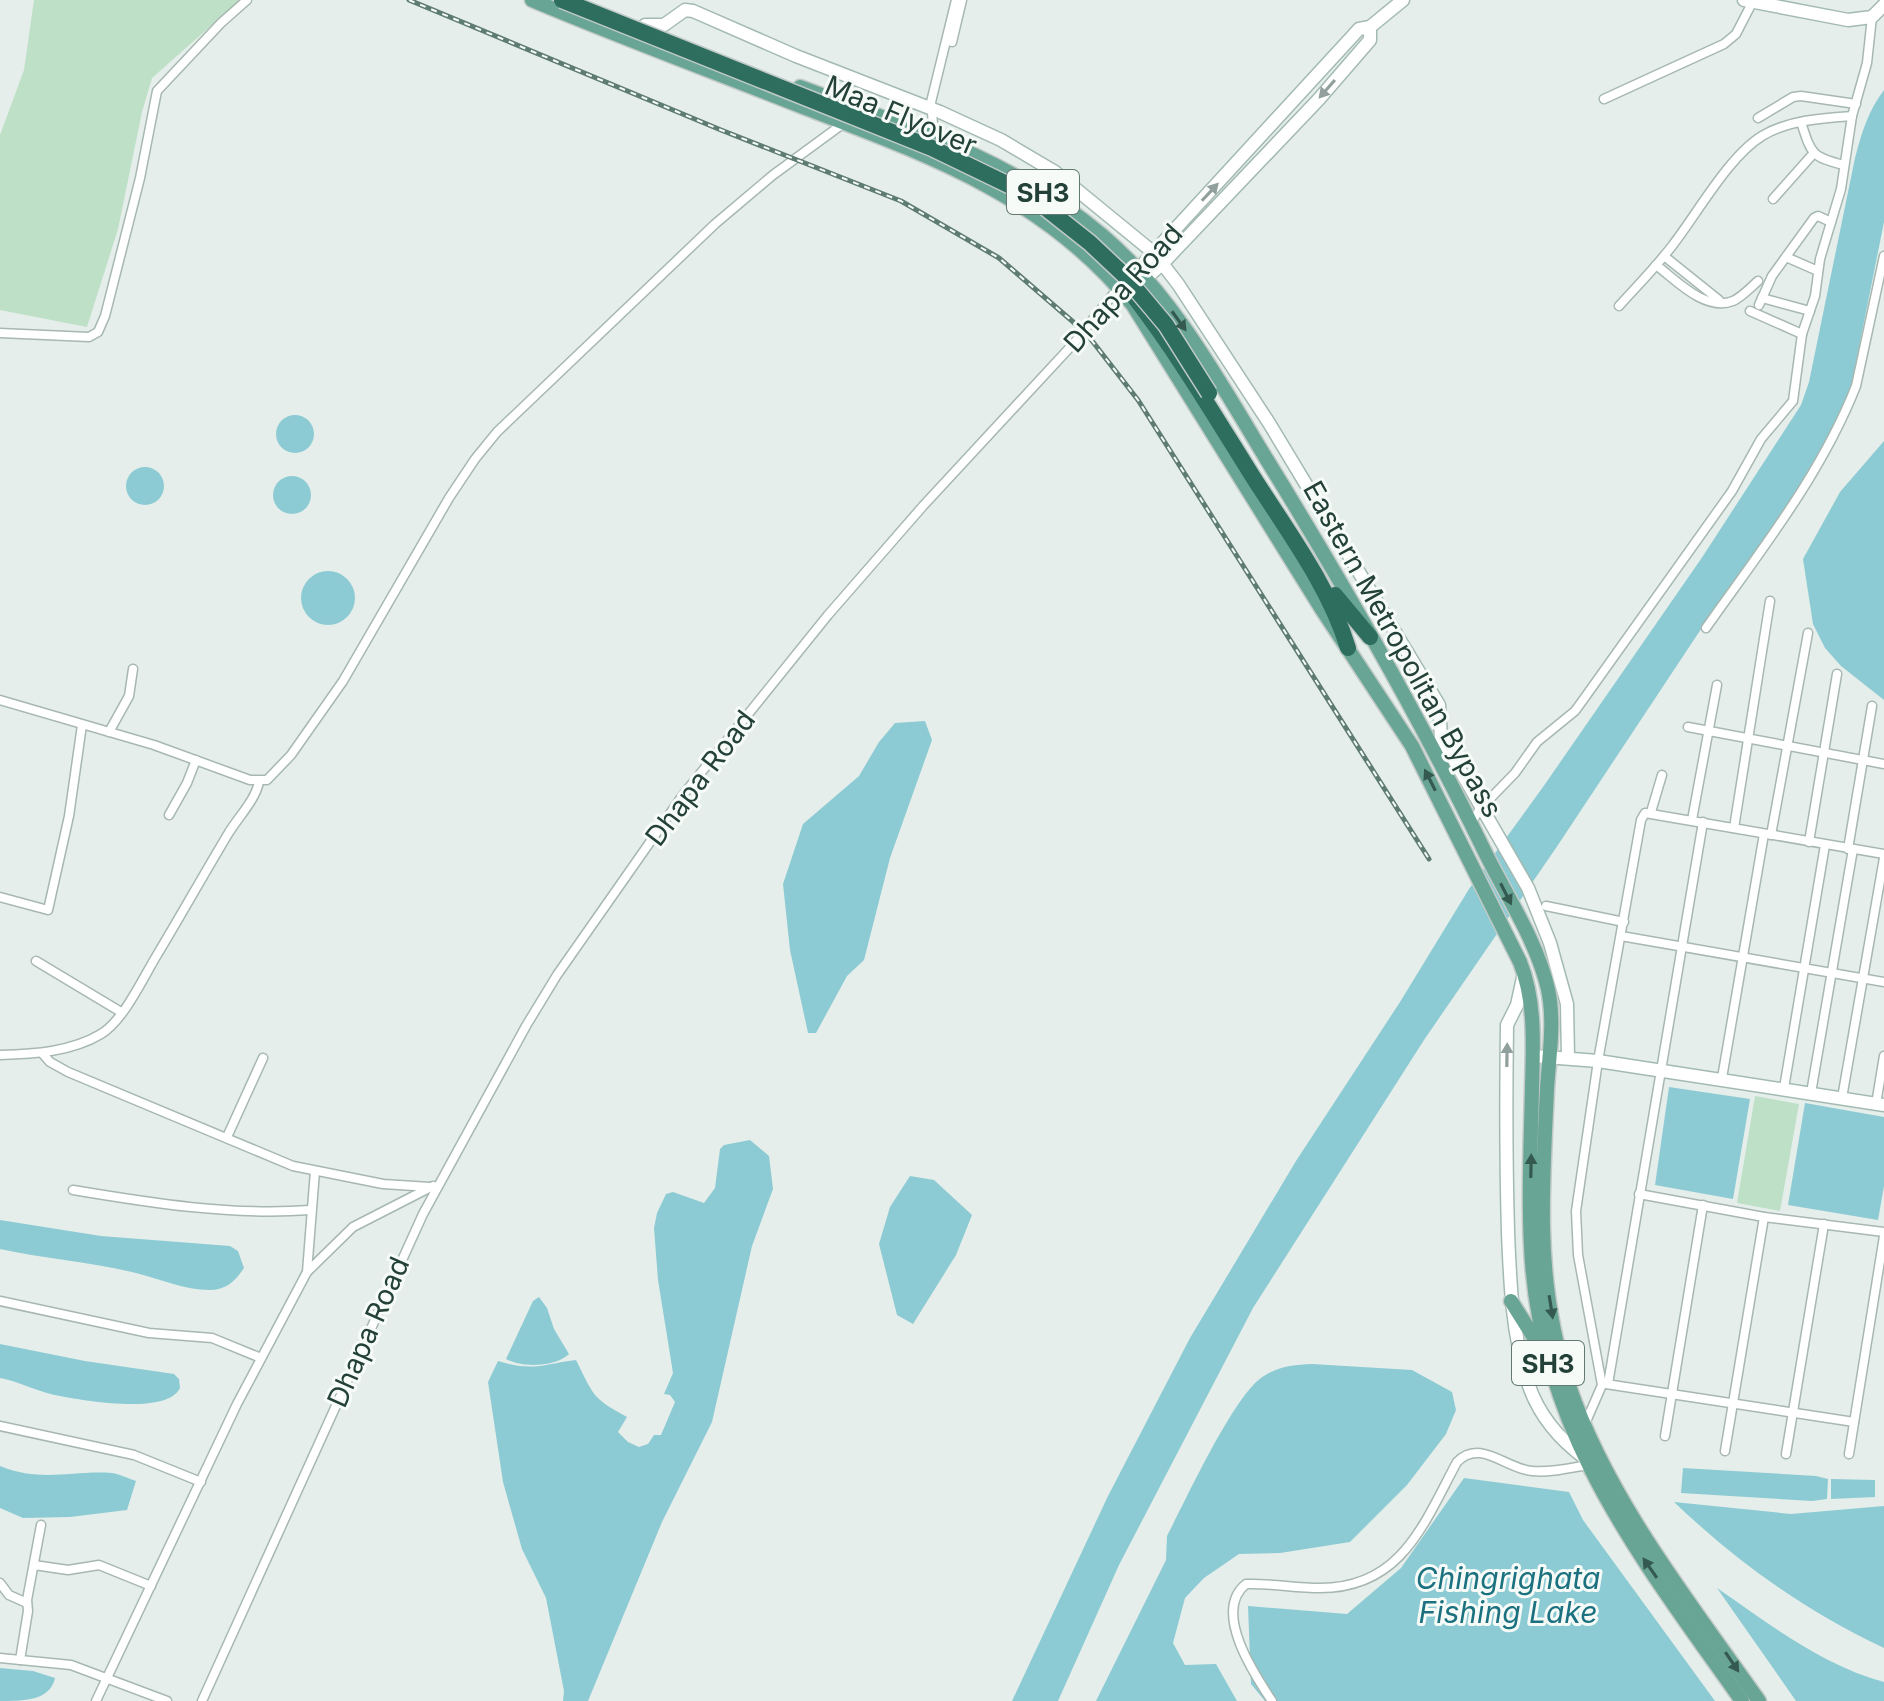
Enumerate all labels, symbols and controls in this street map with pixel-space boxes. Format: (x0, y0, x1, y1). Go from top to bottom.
street label: Maa Flyover (820, 68, 982, 162)
one-way arrow (1319, 79, 1337, 99)
road number: SH3 (1007, 170, 1079, 214)
one-way arrow (1200, 183, 1218, 202)
street label: Dhapa Road (1056, 217, 1190, 359)
one-way arrow (1171, 310, 1187, 331)
street label: Eastern Metropolitan Bypass (1296, 475, 1510, 823)
street label: Dhapa Road (638, 703, 762, 853)
one-way arrow (1423, 769, 1436, 792)
one-way arrow (1499, 882, 1512, 905)
one-way arrow (1501, 1042, 1513, 1067)
one-way arrow (1524, 1153, 1537, 1178)
street label: Dhapa Road (320, 1252, 416, 1412)
one-way arrow (1545, 1295, 1558, 1320)
road number: SH3 (1512, 1341, 1584, 1385)
one-way arrow (1643, 1558, 1658, 1579)
water label: Chingrighata Fishing Lake (1416, 1560, 1600, 1630)
one-way arrow (1725, 1652, 1740, 1673)

